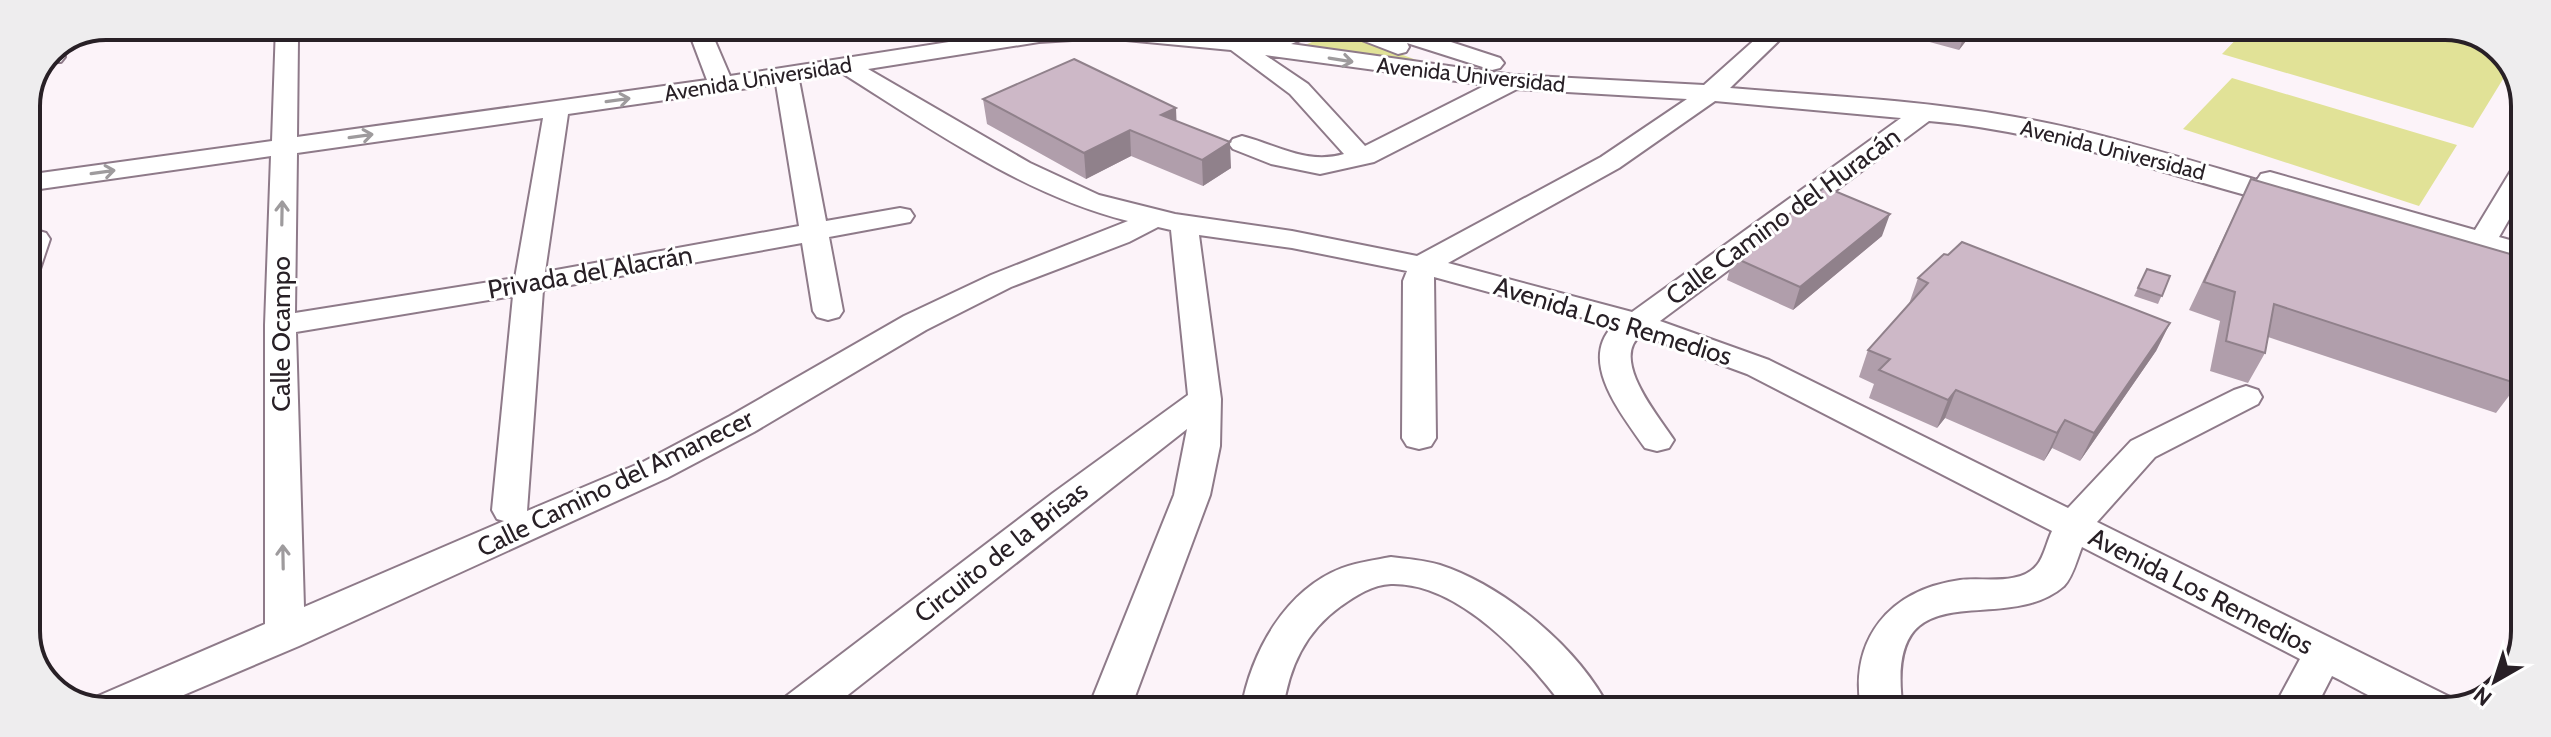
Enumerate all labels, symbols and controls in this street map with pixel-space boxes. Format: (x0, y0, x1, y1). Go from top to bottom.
street label: Avenida Universidad (662, 51, 854, 107)
street label: Avenida Universidad (1375, 52, 1567, 98)
one-way arrow (1328, 53, 1353, 68)
one-way arrow (605, 92, 630, 107)
street label: Avenida Universidad (2018, 114, 2208, 186)
street label: Calle Camino del Huracán (1659, 120, 1907, 312)
one-way arrow (348, 128, 373, 143)
one-way arrow (90, 164, 115, 179)
one-way arrow (274, 200, 290, 227)
street label: Privada del Alacrán (485, 238, 695, 306)
street label: Calle Ocampo (265, 256, 297, 412)
street label: Avenida Los Remedios (1490, 270, 1736, 372)
street label: Calle Camino del Amanecer (472, 402, 759, 564)
street label: Circuito de la Brisas (908, 474, 1094, 630)
street label: Avenida Los Remedios (2084, 521, 2319, 661)
one-way arrow (275, 544, 290, 571)
north arrow (2455, 641, 2535, 721)
text: N (2468, 681, 2497, 712)

